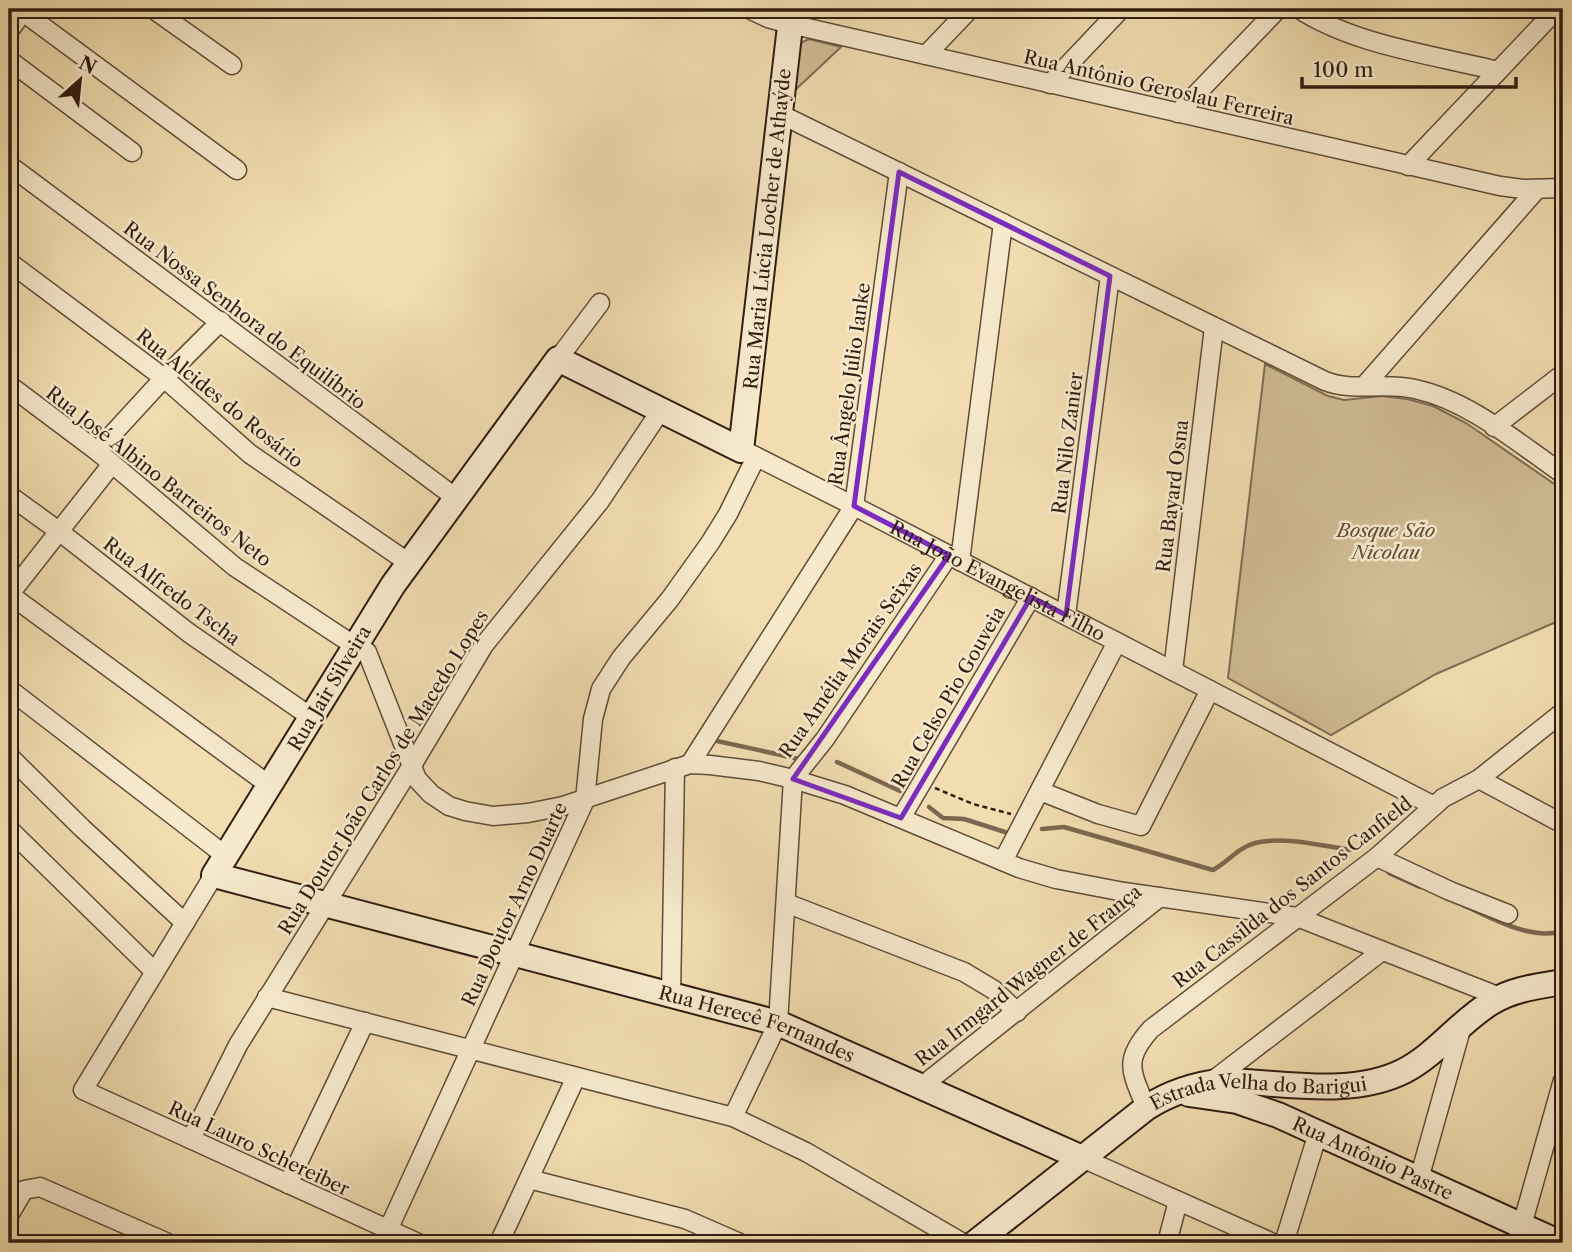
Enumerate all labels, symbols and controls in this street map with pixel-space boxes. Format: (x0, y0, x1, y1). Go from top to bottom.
street label: Rua Antônio Geroslau Ferreira (1021, 45, 1296, 130)
north arrow (46, 46, 116, 116)
scale bar (1302, 46, 1516, 90)
text: N (75, 51, 100, 79)
text: 100 m (1313, 57, 1374, 82)
street label: Rua Maria Lúcia Locher de Athaýde (739, 67, 796, 391)
street label: Rua Nossa Senhora do Equilíbrio (119, 217, 370, 414)
street label: Rua Ângelo Júlio Ianke (824, 281, 875, 487)
street label: Rua Alcides do Rosário (132, 324, 308, 473)
street label: Rua Nilo Zanier (1047, 371, 1088, 516)
street label: Rua José Albino Barreiros Neto (41, 381, 276, 572)
street label: Rua Bayard Osna (1152, 418, 1193, 574)
street label: Rua João Evangelista Filho (886, 516, 1109, 646)
park label: Bosque São Nicolau (1335, 519, 1435, 564)
street label: Rua Alfredo Tscha (99, 532, 245, 650)
street label: Rua Amélia Morais Seixas (774, 558, 927, 762)
street label: Rua Celso Pio Gouveia (887, 602, 1010, 792)
street label: Rua Doutor João Carlos de Macedo Lopes (273, 606, 493, 939)
street label: Rua Jair Silveira (283, 621, 376, 755)
street label: Rua Cassilda dos Santos Canfield (1168, 792, 1417, 993)
street label: Rua Doutor Arno Duarte (457, 798, 572, 1010)
street label: Rua Irmgard Wagner de França (911, 880, 1146, 1071)
street label: Rua Herecê Fernandes (656, 981, 858, 1068)
street label: Estrada Velha do Barigui (1146, 1069, 1369, 1115)
street label: Rua Lauro Schereiber (165, 1096, 353, 1201)
street label: Rua Antônio Pastre (1289, 1112, 1457, 1205)

